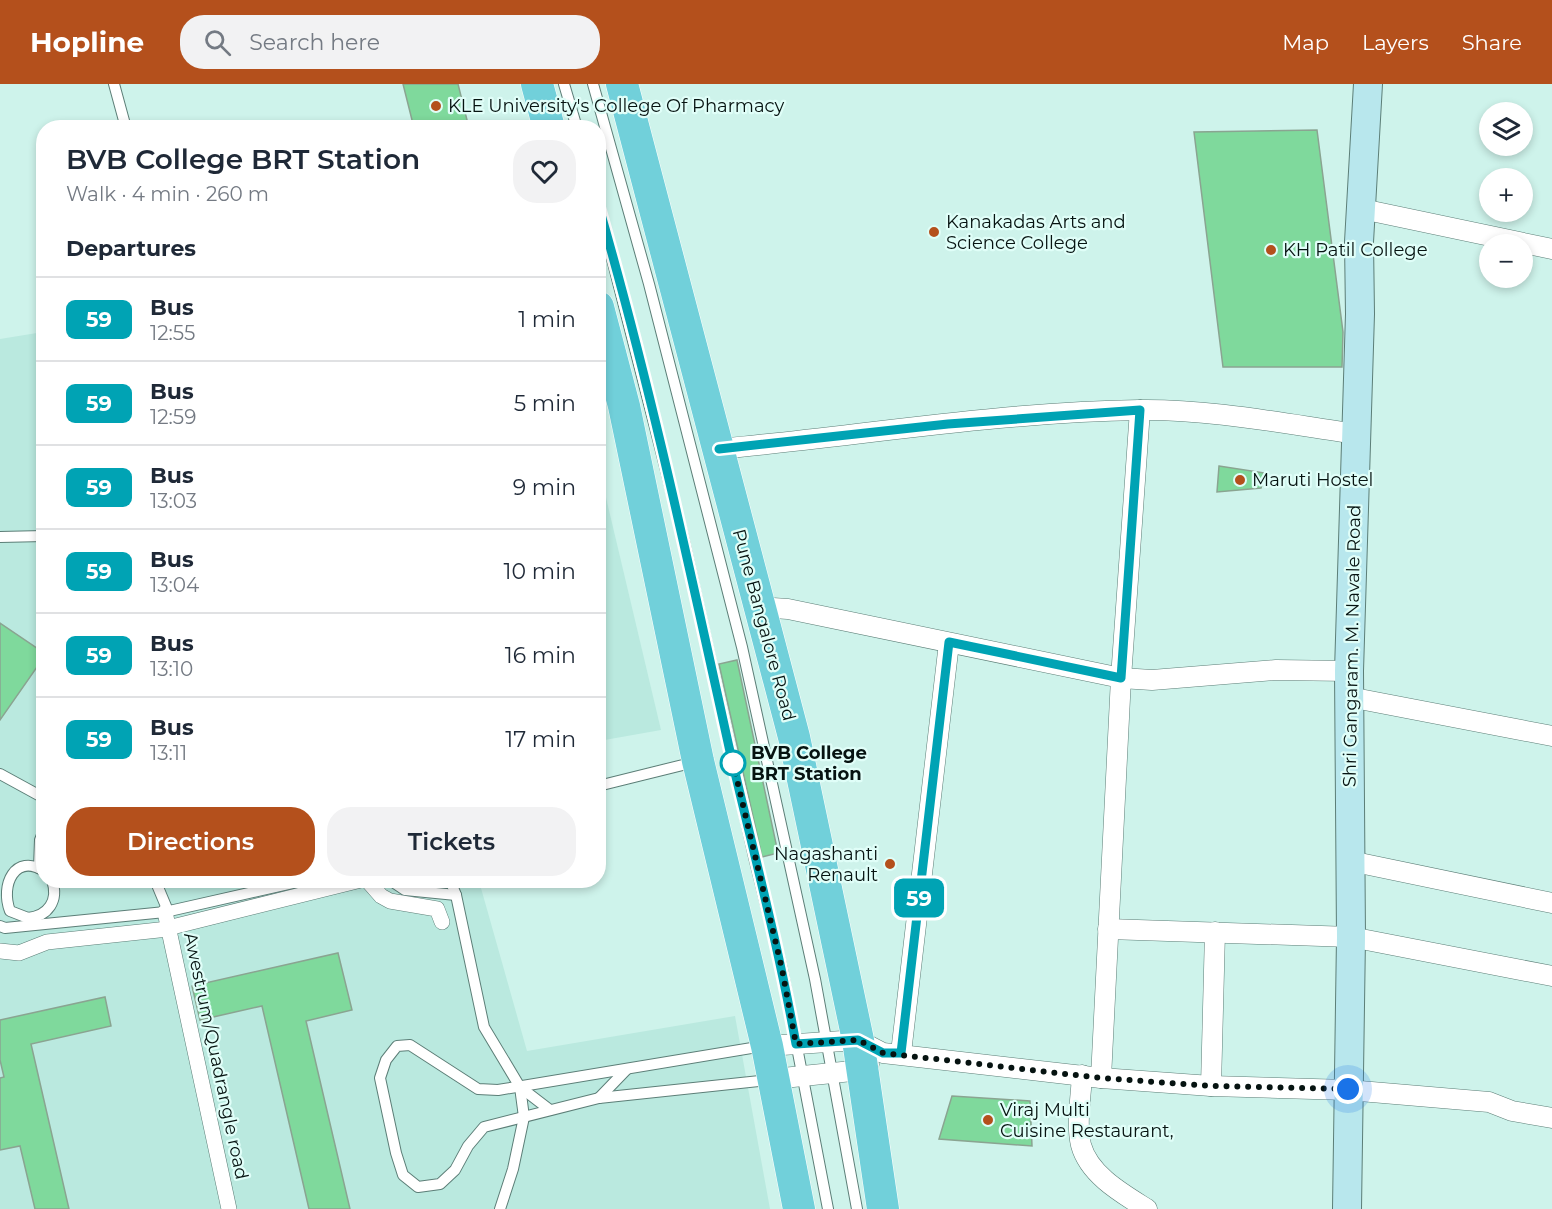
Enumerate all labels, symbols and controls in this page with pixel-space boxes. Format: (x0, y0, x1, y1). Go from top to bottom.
search box (180, 15, 600, 69)
text: Hopline (30, 25, 144, 59)
icon: search (201, 26, 234, 59)
text: Search here (249, 29, 380, 56)
text: Map (1282, 30, 1329, 55)
text: Layers (1362, 30, 1429, 55)
text: Share (1462, 30, 1522, 55)
place label: KLE University's College Of Pharmacy (448, 95, 785, 117)
marker: KLE University's College Of Pharmacy (429, 99, 443, 113)
map controls (1479, 102, 1533, 288)
button: layers (1479, 102, 1533, 156)
button: heart (513, 140, 576, 203)
text: BVB College BRT Station (66, 142, 420, 176)
button: + (1479, 168, 1533, 222)
text: Walk · 4 min · 260 m (66, 182, 269, 206)
place label: Kanakadas Arts and Science College (946, 211, 1126, 254)
marker: Kanakadas Arts and Science College (927, 225, 941, 239)
button: − (1479, 234, 1533, 288)
text: Departures (66, 235, 196, 262)
place label: KH Patil College (1283, 239, 1428, 261)
marker: KH Patil College (1264, 243, 1278, 257)
text: Bus (150, 294, 194, 321)
text: 1 min (518, 306, 576, 333)
text: 59 (86, 307, 112, 332)
text: 12:55 (150, 321, 195, 345)
text: Bus (150, 378, 194, 405)
text: 5 min (514, 390, 576, 417)
text: 59 (86, 391, 112, 416)
text: 12:59 (150, 405, 196, 429)
text: Bus (150, 462, 194, 489)
place label: Maruti Hostel (1252, 469, 1373, 491)
marker: Maruti Hostel (1233, 473, 1247, 487)
text: 9 min (513, 474, 576, 501)
text: 59 (86, 475, 112, 500)
text: 13:03 (150, 489, 197, 513)
street label: Shri Gangaram. M. Navale Road (1339, 505, 1365, 787)
street label: Pune Bangalore Road (728, 527, 800, 723)
text: Bus (150, 546, 194, 573)
text: 10 min (504, 558, 576, 585)
text: 59 (86, 559, 112, 584)
text: 13:04 (150, 573, 199, 597)
text: Bus (150, 630, 194, 657)
text: 16 min (505, 642, 576, 669)
text: 59 (86, 643, 112, 668)
text: 13:10 (150, 657, 193, 681)
text: Bus (150, 714, 194, 741)
text: 17 min (505, 726, 576, 753)
text: 59 (86, 727, 112, 752)
text: 13:11 (150, 741, 187, 765)
place label: BVB College BRT Station (751, 742, 867, 785)
marker: BVB College BRT Station (720, 750, 746, 776)
button: Directions (66, 807, 315, 876)
button: Tickets (327, 807, 576, 876)
place label: Nagashanti Renault (774, 843, 878, 886)
marker: Nagashanti Renault (883, 857, 897, 871)
line badge: 59 (892, 878, 946, 918)
text: 59 (906, 886, 932, 911)
street label: Awestrum/Quadrangle road (179, 930, 253, 1182)
your location (1333, 1074, 1363, 1104)
place label: Viraj Multi Cuisine Restaurant, (1000, 1099, 1174, 1142)
marker: Viraj Multi Cuisine Restaurant, (981, 1113, 995, 1127)

